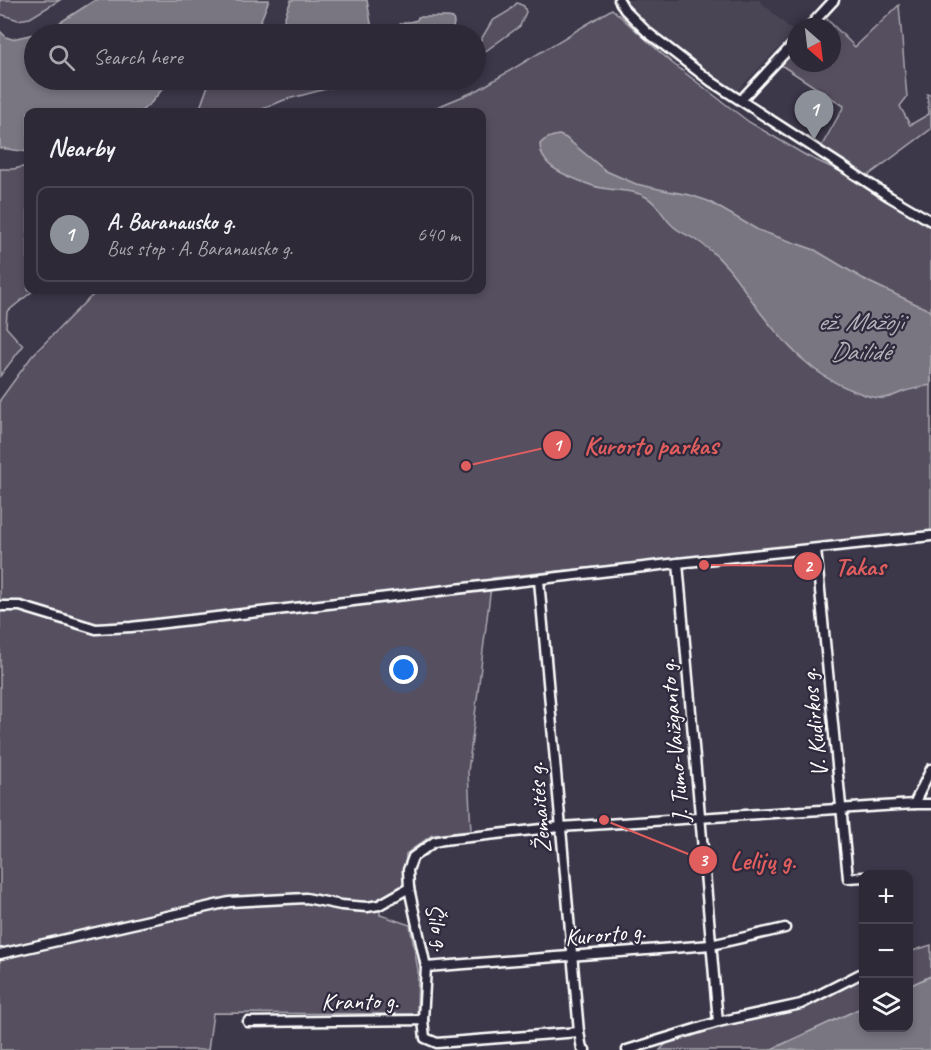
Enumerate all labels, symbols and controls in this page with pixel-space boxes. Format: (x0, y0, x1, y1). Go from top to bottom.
north arrow (787, 18, 841, 72)
search box (24, 24, 486, 90)
icon: search (45, 41, 78, 74)
text: Search here (93, 43, 183, 71)
pin: 1 (794, 90, 834, 140)
text: Nearby (48, 131, 113, 164)
text: A. Baranausko g. (107, 208, 235, 236)
text: 1 (65, 222, 74, 247)
text: 640 m (417, 222, 460, 247)
text: Bus stop · A. Baranausko g. (107, 236, 293, 261)
water label: ež. Mažoji Dailidė (817, 305, 909, 368)
callout: Kurorto parkas (542, 423, 730, 467)
text: Kurorto parkas (584, 429, 721, 462)
text: 1 (553, 434, 563, 456)
callout: Takas (793, 544, 897, 588)
text: Takas (835, 550, 888, 583)
text: 2 (804, 555, 814, 577)
your location (389, 655, 418, 684)
street label: J. Tumo-Vaižganto g. (652, 658, 696, 825)
street label: V. Kudirkos g. (793, 667, 835, 779)
street label: Žemaitės g. (520, 761, 558, 855)
callout: Lelijų g. (688, 838, 808, 882)
text: Lelijų g. (730, 844, 797, 877)
text: 3 (699, 849, 709, 871)
map controls (859, 870, 913, 1032)
button: + (859, 870, 913, 924)
street label: Šilo g. (418, 901, 458, 954)
street label: Kurorto g. (564, 916, 647, 952)
button: − (859, 924, 913, 978)
button: layers (859, 978, 913, 1032)
street label: Kranto g. (321, 985, 399, 1017)

